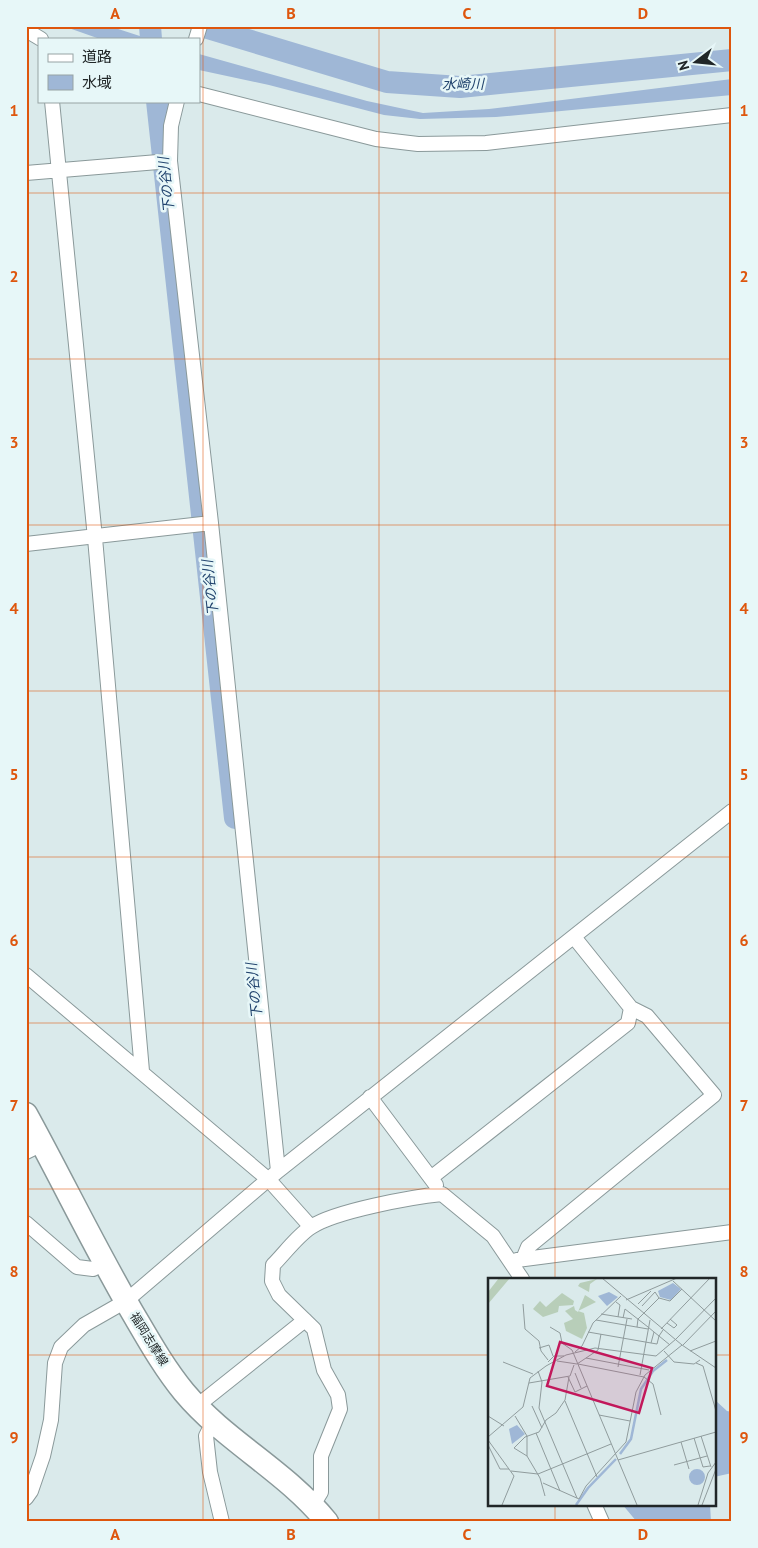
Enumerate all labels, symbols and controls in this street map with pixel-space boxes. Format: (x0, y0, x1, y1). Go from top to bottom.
text: A (110, 3, 120, 23)
text: B (286, 3, 296, 23)
text: C (463, 3, 472, 23)
text: D (638, 3, 648, 23)
legend (38, 38, 200, 102)
north arrow (670, 38, 720, 88)
text: 道路 (82, 47, 112, 66)
text: N (674, 59, 693, 72)
text: 水域 (82, 73, 112, 92)
water label: 水崎川 (442, 75, 486, 93)
text: 1 (9, 100, 19, 120)
text: 1 (739, 100, 749, 120)
water label: 下の谷川 (154, 154, 178, 214)
text: 2 (9, 266, 19, 286)
text: 2 (739, 266, 749, 286)
text: 3 (9, 432, 19, 452)
text: 3 (739, 432, 749, 452)
water label: 下の谷川 (198, 557, 222, 617)
text: 4 (9, 598, 19, 618)
text: 4 (739, 598, 749, 618)
text: 5 (9, 764, 19, 784)
text: 5 (739, 764, 749, 784)
text: 6 (9, 930, 19, 950)
text: 6 (739, 930, 749, 950)
water label: 下の谷川 (242, 960, 266, 1020)
text: 7 (9, 1095, 19, 1115)
text: 7 (739, 1095, 749, 1115)
text: 8 (9, 1261, 19, 1281)
text: 8 (739, 1261, 749, 1281)
inset map (488, 1278, 716, 1506)
street label: 福岡志摩線 (127, 1309, 172, 1368)
text: 9 (9, 1427, 19, 1447)
text: 9 (739, 1427, 749, 1447)
text: A (110, 1524, 120, 1544)
text: B (286, 1524, 296, 1544)
text: C (463, 1524, 472, 1544)
text: D (638, 1524, 648, 1544)

